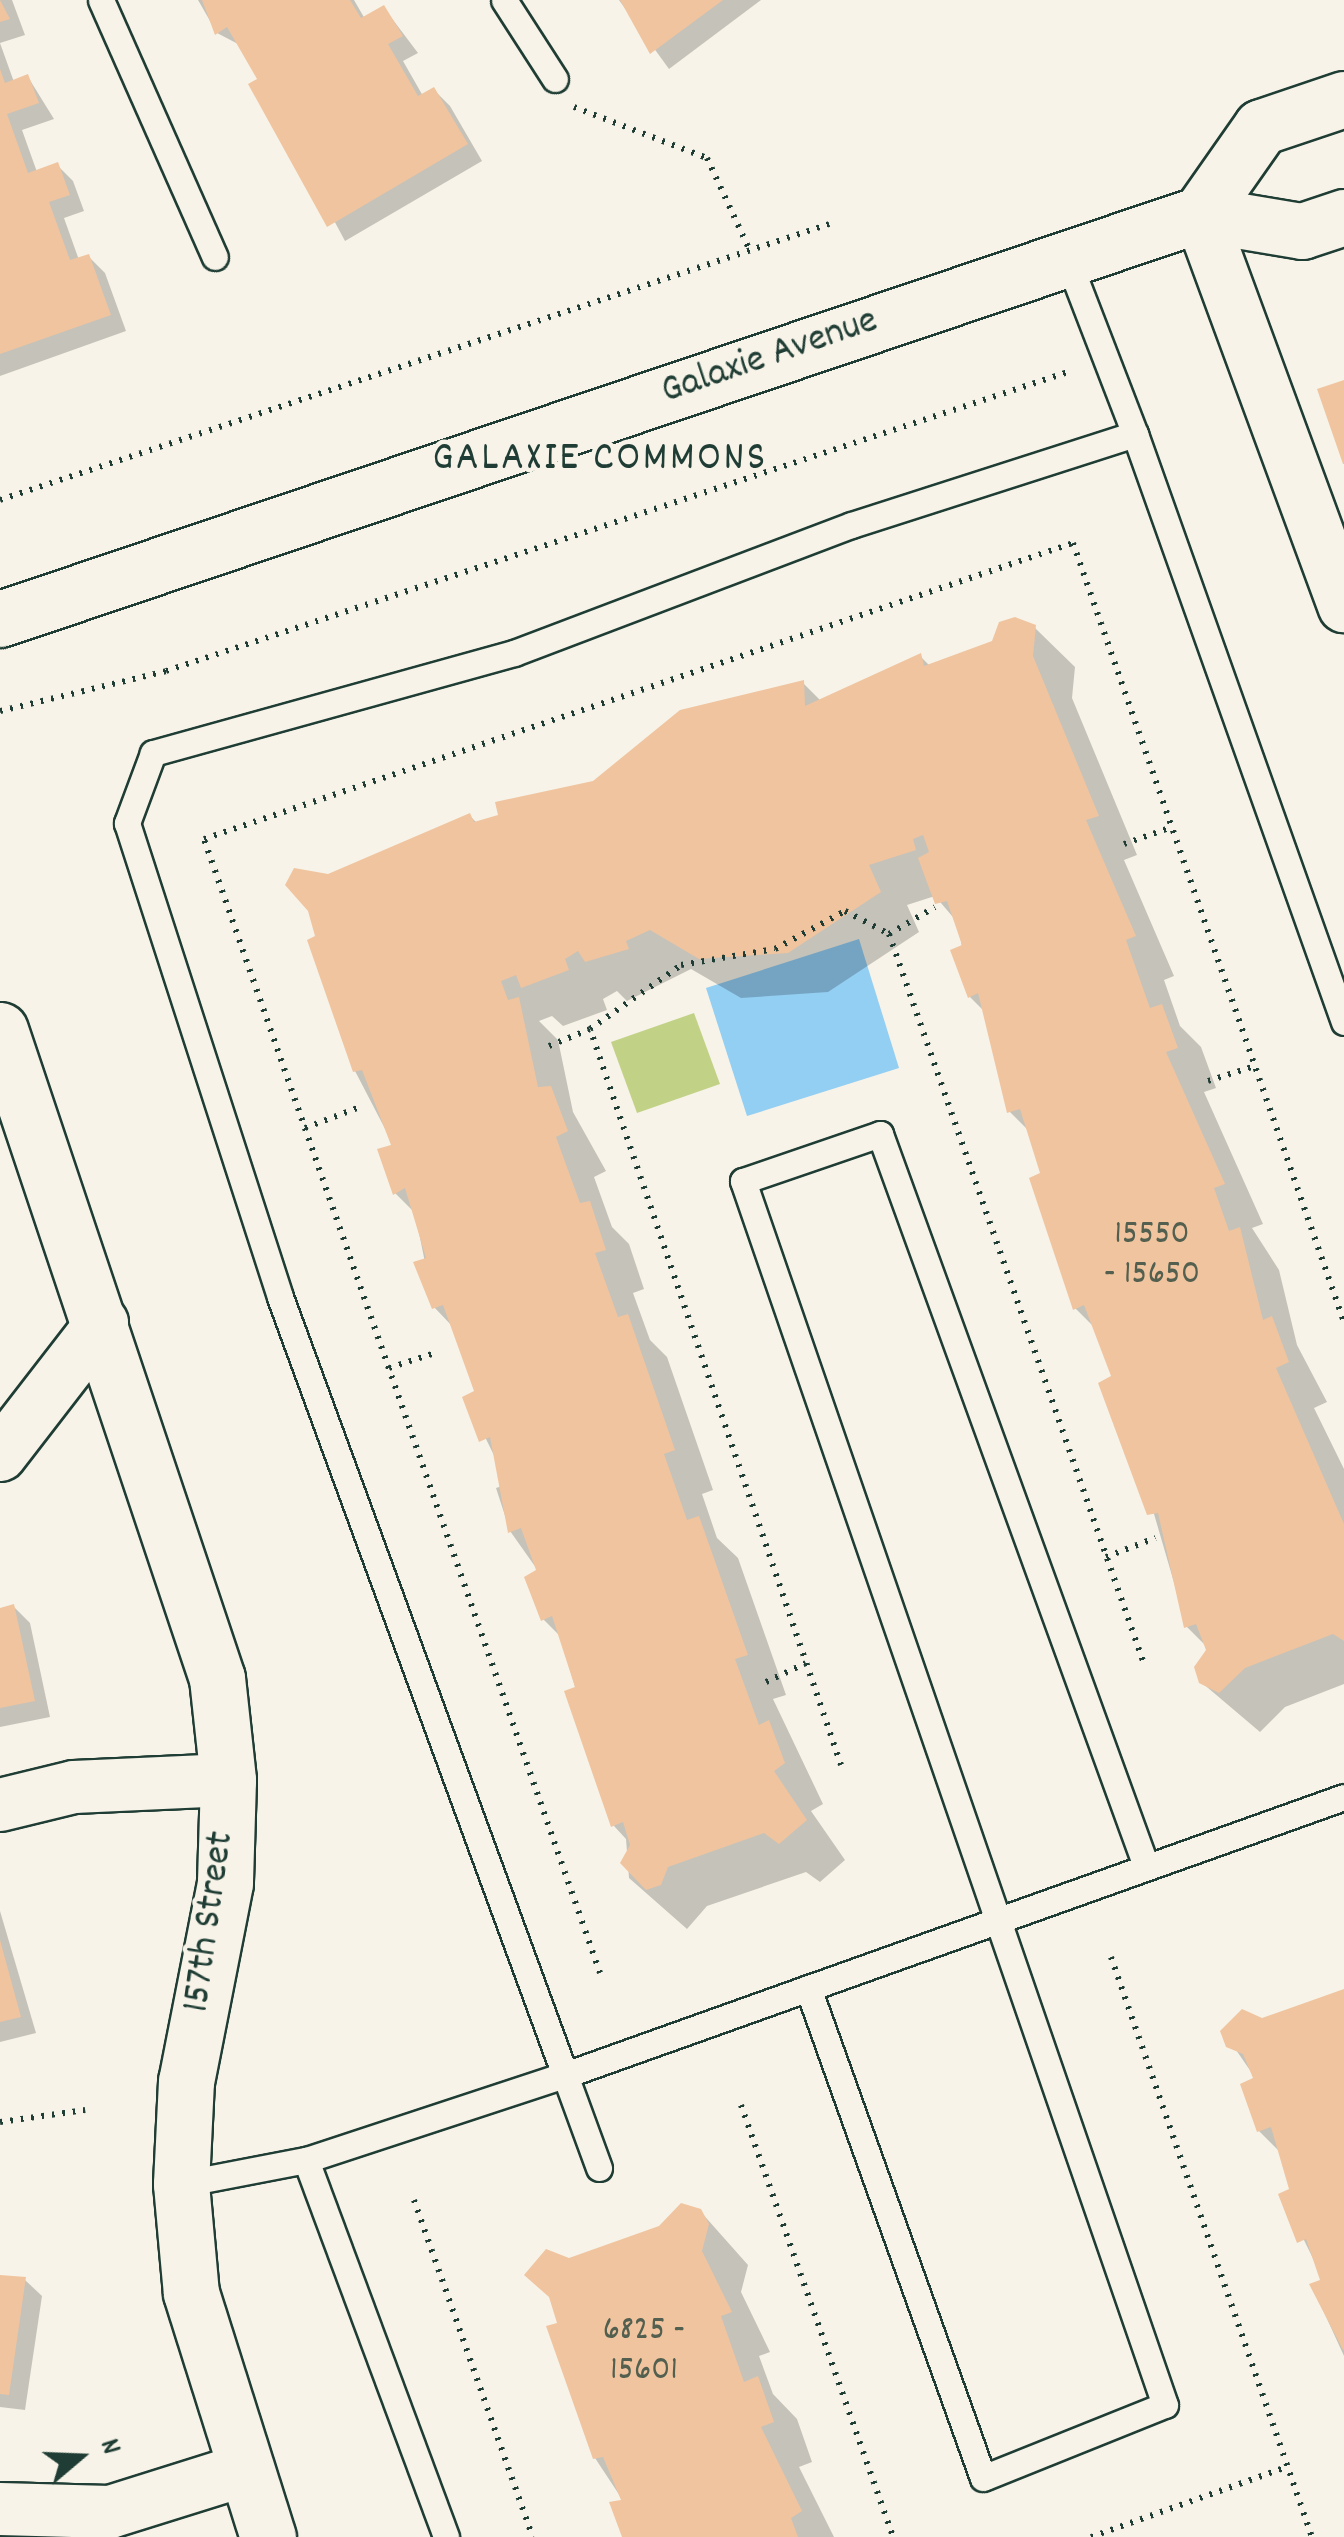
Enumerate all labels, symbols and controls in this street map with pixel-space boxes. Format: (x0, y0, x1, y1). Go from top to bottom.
street label: Galaxie Avenue (656, 299, 884, 417)
district label: GALAXIE COMMONS (432, 435, 768, 485)
house number: 15550 - 15650 (1104, 1214, 1200, 1296)
street label: 157th Street (175, 1829, 247, 2015)
house number: 6825 - 15601 (603, 2310, 685, 2392)
north arrow (30, 2407, 130, 2507)
text: N (87, 2434, 130, 2460)

